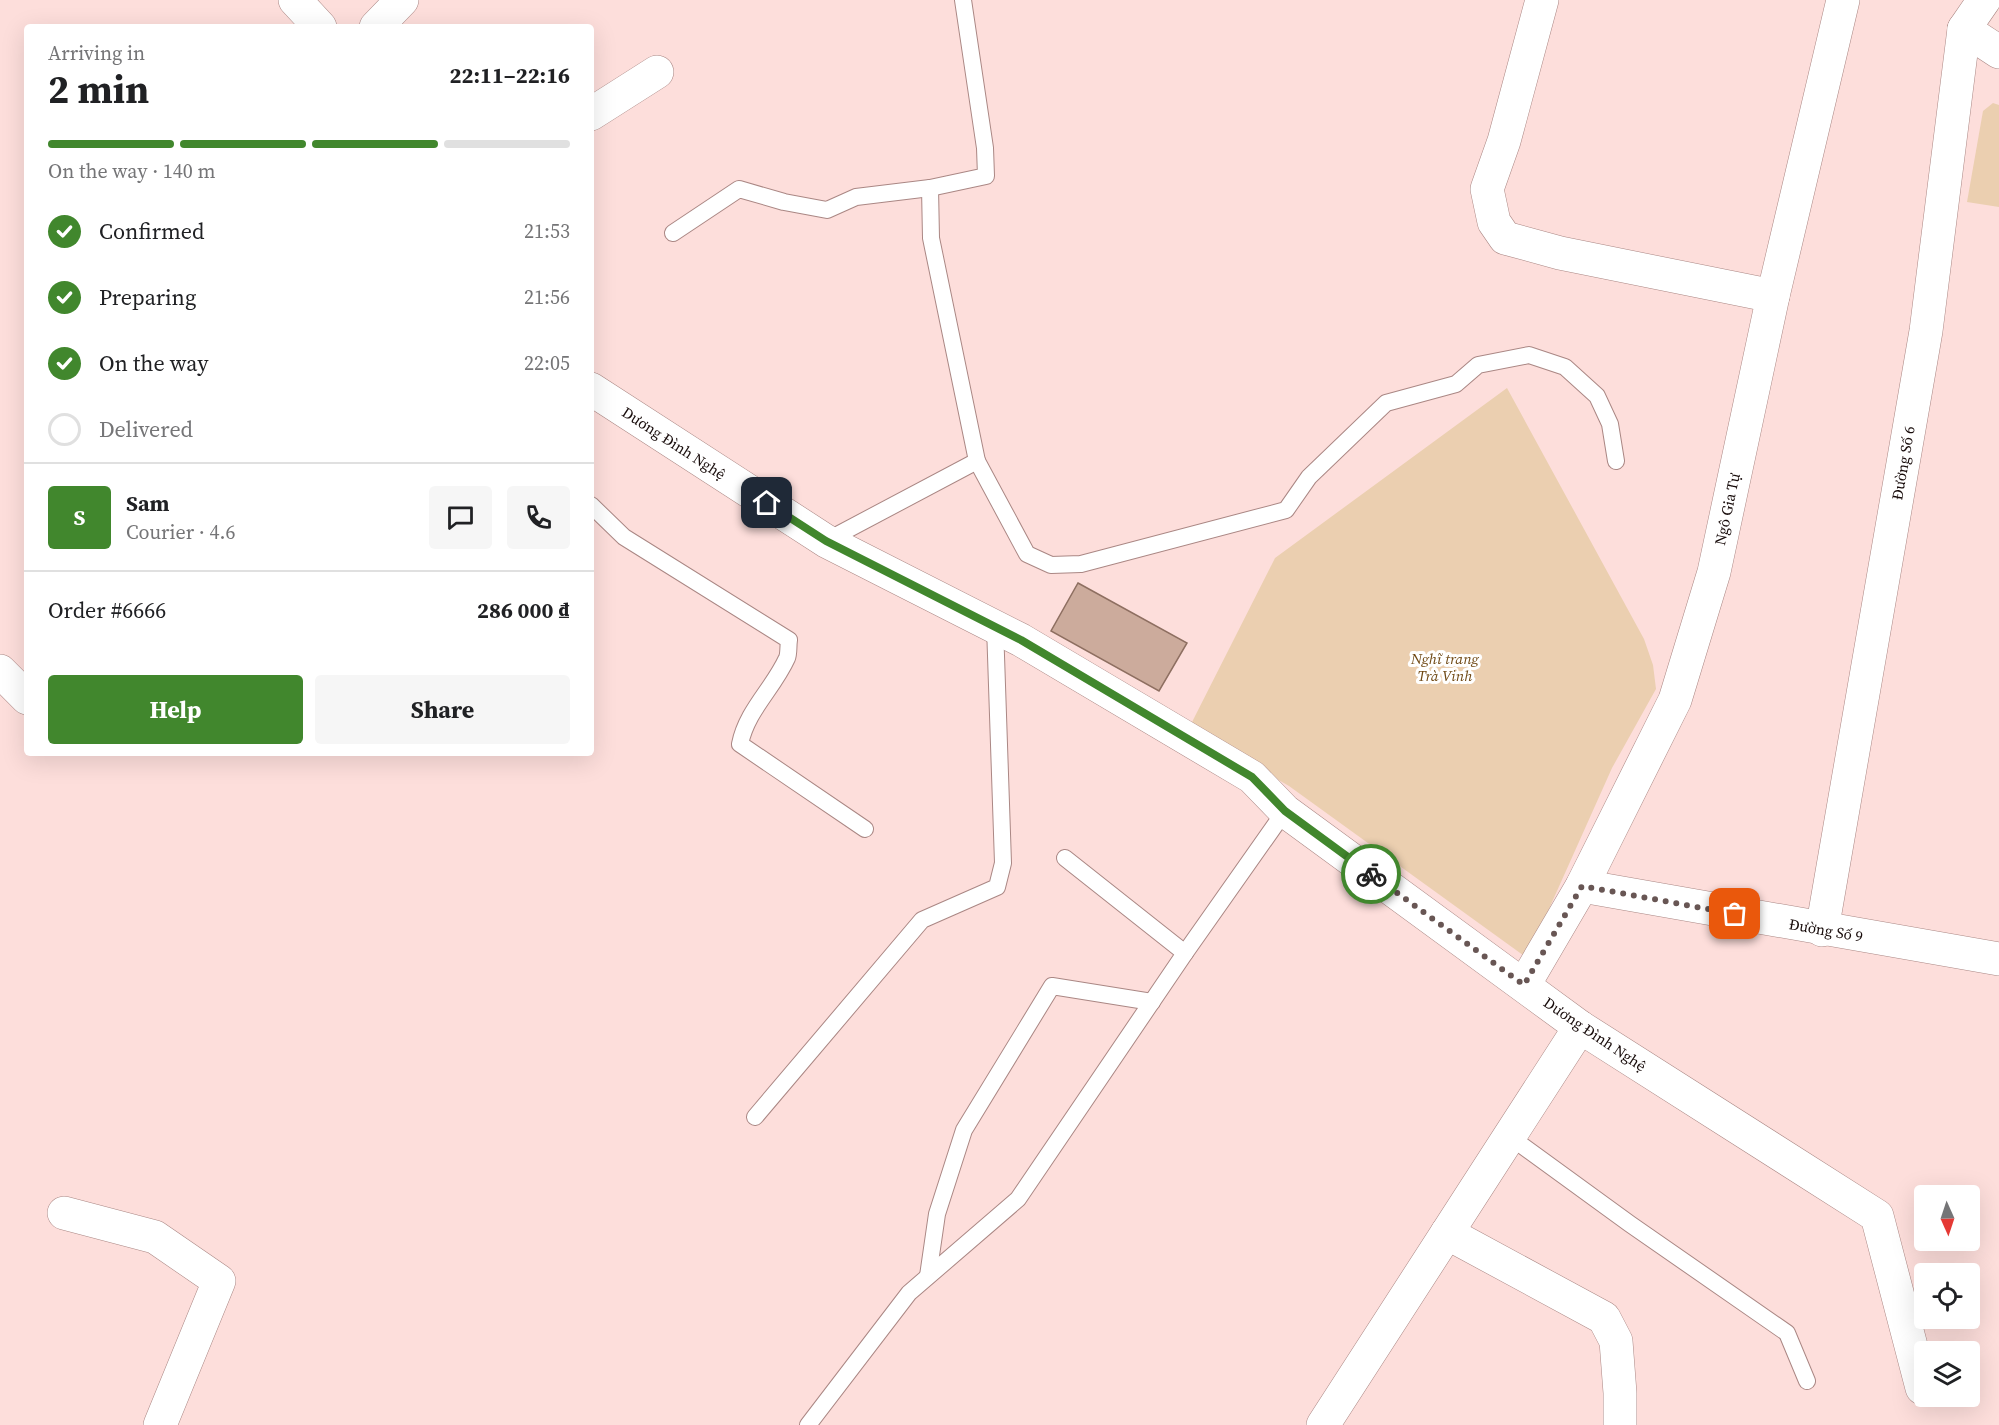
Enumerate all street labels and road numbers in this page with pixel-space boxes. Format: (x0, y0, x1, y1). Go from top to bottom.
street label: Dương Đình Nghệ (618, 402, 730, 485)
street label: Đường Số 6 (1886, 424, 1920, 502)
street label: Ngô Gia Tự (1709, 471, 1745, 547)
street label: Đường Số 9 (1787, 913, 1865, 947)
street label: Dương Đình Nghệ (1540, 992, 1651, 1076)

